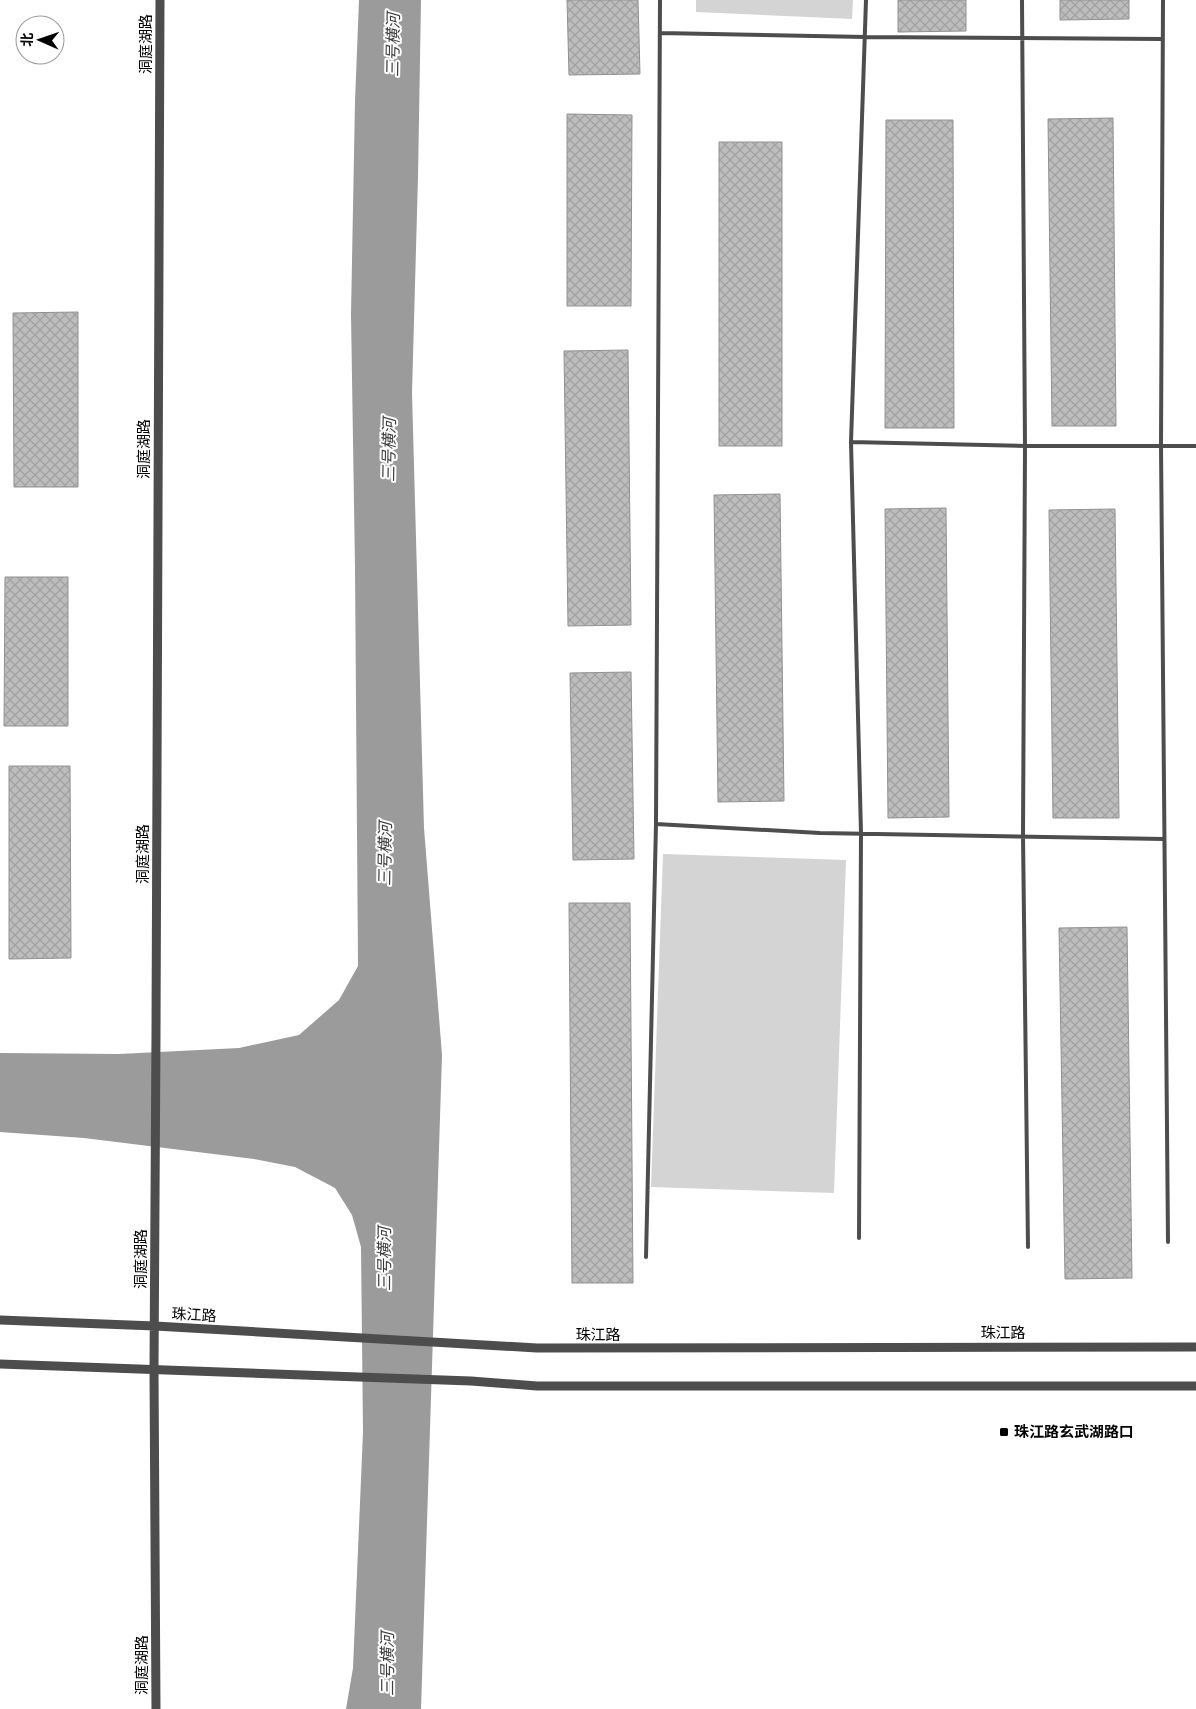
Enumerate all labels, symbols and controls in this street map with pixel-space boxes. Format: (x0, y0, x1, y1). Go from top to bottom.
water label: 三号横河 (383, 10, 403, 77)
street label: 洞庭湖路 (137, 14, 155, 74)
north arrow (15, 15, 65, 65)
text: 北 (19, 32, 36, 47)
water label: 三号横河 (379, 415, 399, 482)
street label: 洞庭湖路 (135, 419, 153, 479)
water label: 三号横河 (375, 819, 395, 886)
street label: 洞庭湖路 (134, 824, 152, 884)
water label: 三号横河 (375, 1224, 394, 1291)
street label: 洞庭湖路 (132, 1229, 150, 1289)
street label: 珠江路 (171, 1305, 217, 1325)
street label: 珠江路 (980, 1324, 1026, 1342)
street label: 珠江路 (575, 1326, 621, 1344)
place label: 珠江路玄武湖路口 (1014, 1423, 1134, 1441)
marker: 珠江路玄武湖路口 (998, 1426, 1010, 1438)
water label: 三号横河 (378, 1629, 397, 1696)
street label: 洞庭湖路 (133, 1635, 151, 1695)

